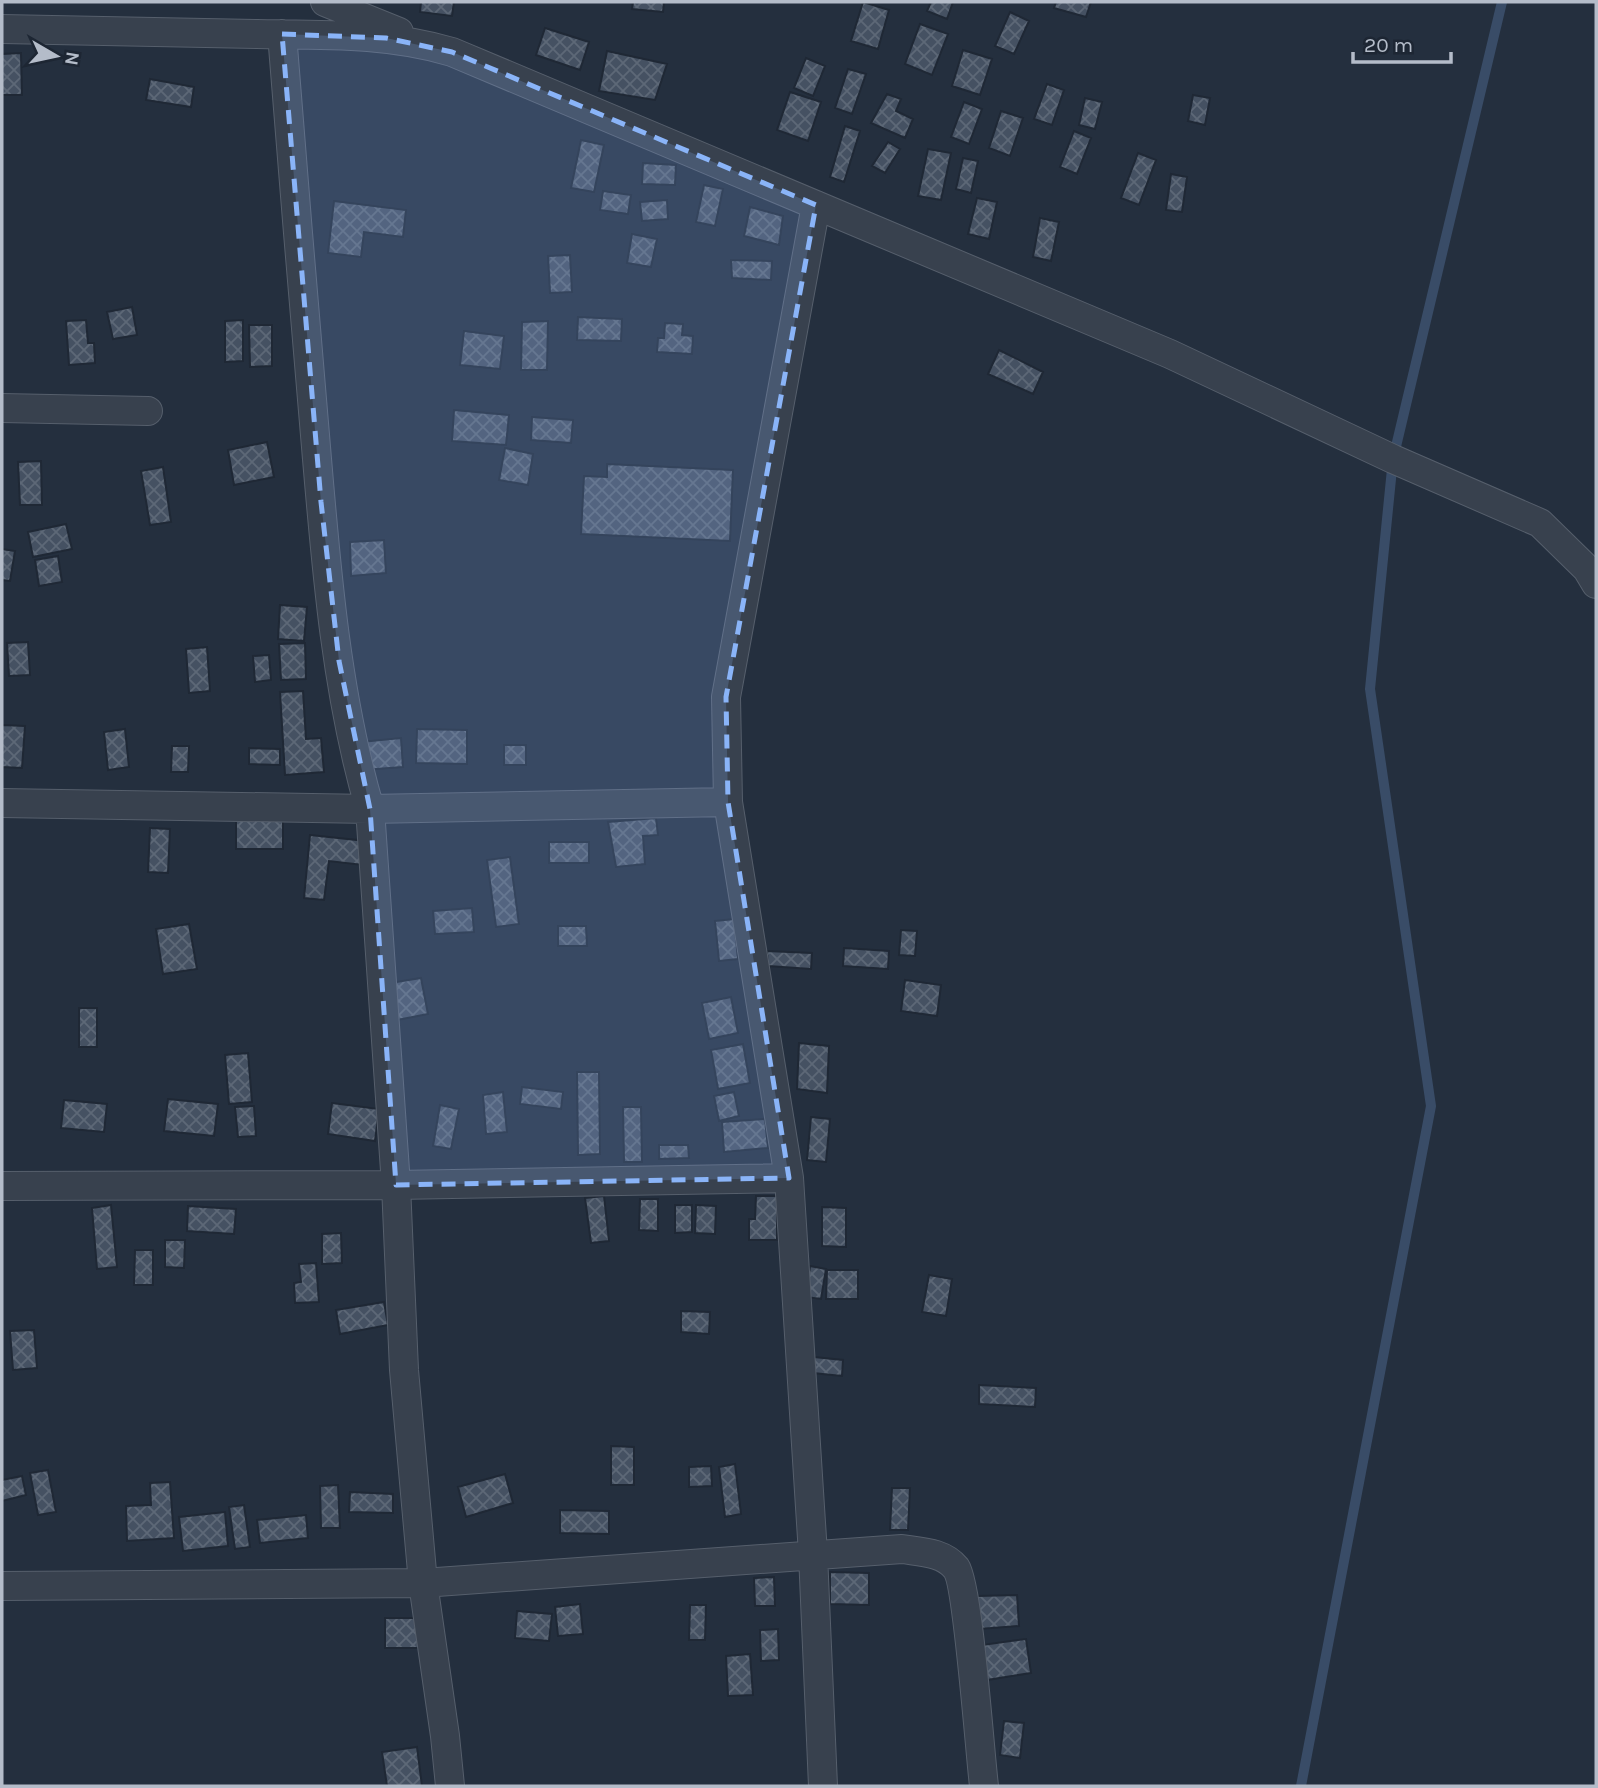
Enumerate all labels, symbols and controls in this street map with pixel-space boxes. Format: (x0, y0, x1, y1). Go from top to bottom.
north arrow (21, 21, 91, 91)
scale bar (1353, 21, 1451, 65)
text: 20 m (1364, 33, 1413, 57)
text: N (60, 50, 84, 67)

